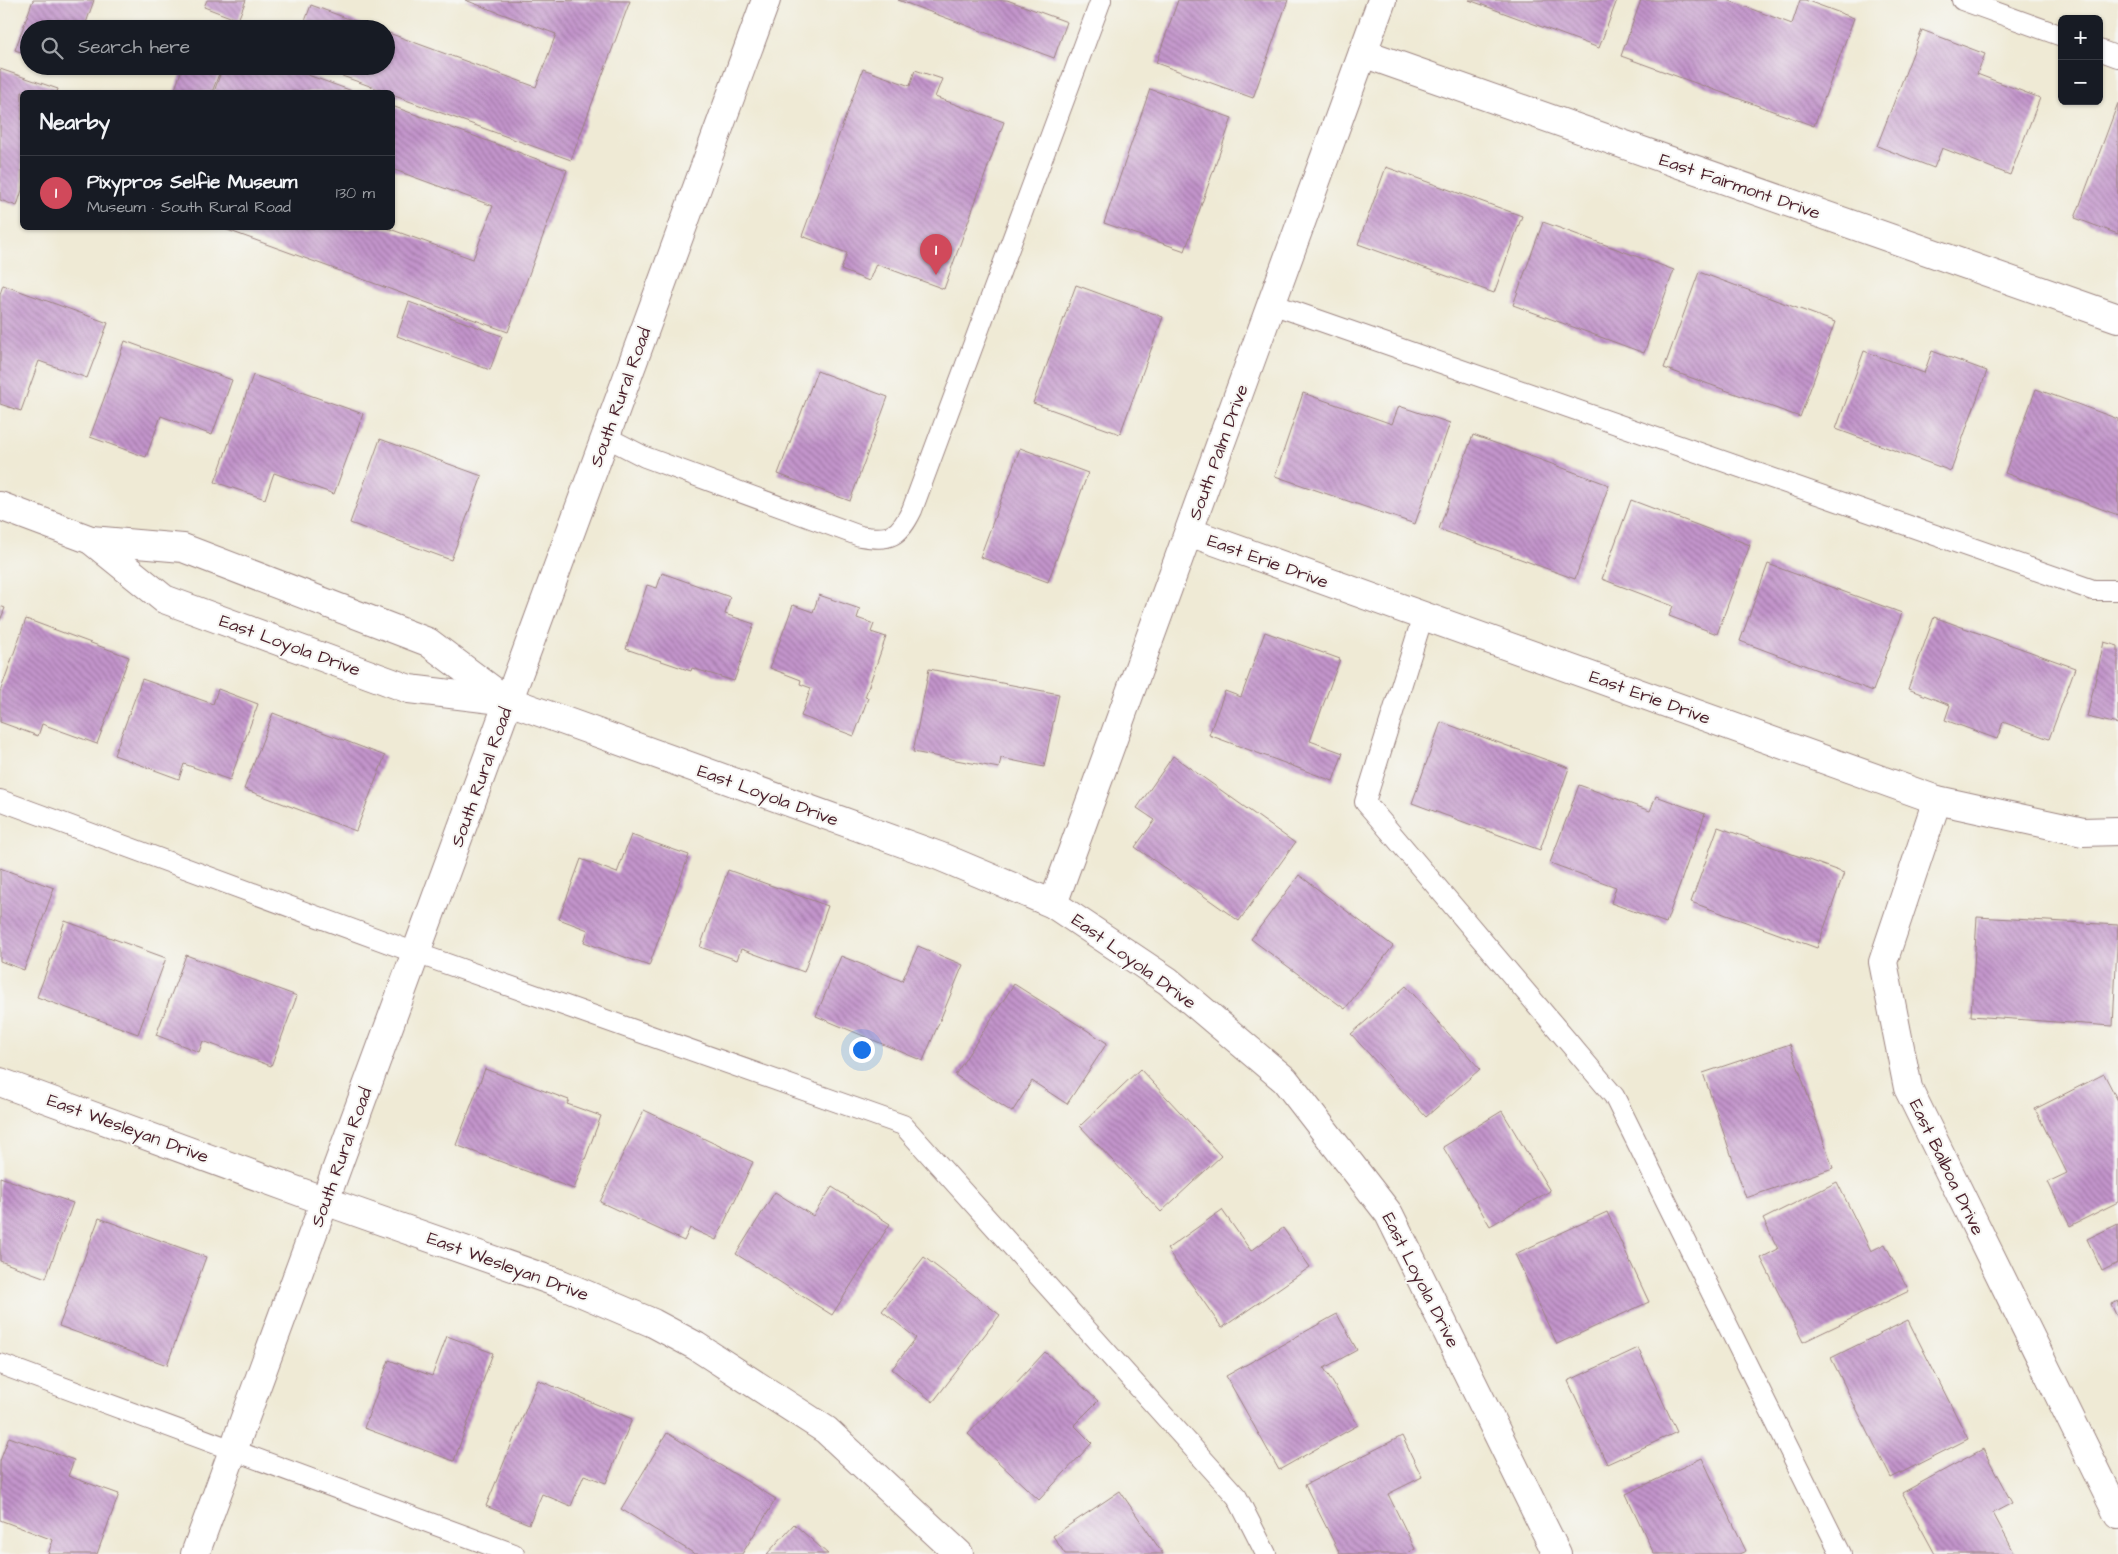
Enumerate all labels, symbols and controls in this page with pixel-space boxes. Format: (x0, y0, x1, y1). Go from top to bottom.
map controls (2058, 15, 2103, 105)
button: + (2058, 15, 2103, 60)
search box (20, 20, 395, 75)
icon: search (38, 34, 66, 62)
text: Search here (78, 34, 190, 61)
button: − (2058, 60, 2103, 105)
text: Nearby (40, 108, 110, 137)
street label: East Fairmont Drive (1656, 147, 1824, 226)
text: Pixypros Selfie Museum (87, 169, 297, 196)
text: 1 (55, 182, 57, 204)
text: 130 m (336, 182, 375, 204)
text: Museum · South Rural Road (87, 196, 291, 218)
pin: 1 (920, 234, 952, 275)
street label: South Rural Road (584, 324, 657, 470)
street label: South Palm Drive (1182, 381, 1255, 523)
street label: East Erie Drive (1204, 528, 1332, 595)
street label: East Loyola Drive (215, 608, 364, 684)
street label: East Erie Drive (1586, 664, 1714, 731)
street label: South Rural Road (445, 704, 518, 850)
street label: East Loyola Drive (693, 758, 842, 834)
street label: East Loyola Drive (1066, 908, 1201, 1016)
your location (849, 1037, 875, 1063)
street label: South Rural Road (305, 1084, 378, 1230)
street label: East Wesleyan Drive (43, 1088, 212, 1170)
street label: East Balboa Drive (1903, 1095, 1990, 1239)
street label: East Loyola Drive (1375, 1208, 1466, 1353)
street label: East Wesleyan Drive (423, 1226, 592, 1308)

